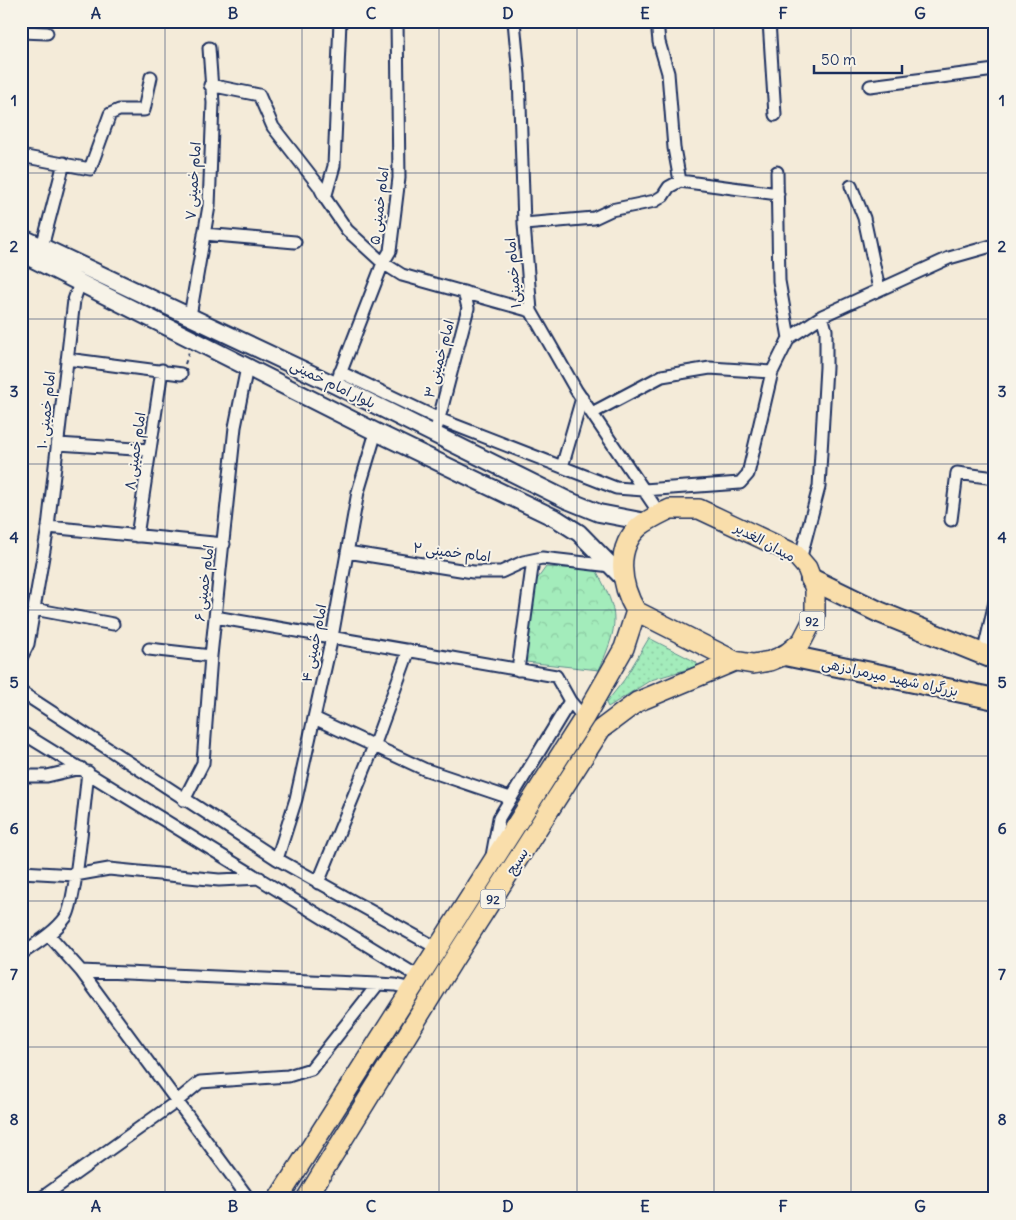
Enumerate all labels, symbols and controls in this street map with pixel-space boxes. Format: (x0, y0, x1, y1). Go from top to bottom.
text: A (91, 3, 101, 23)
text: B (228, 3, 239, 23)
text: C (366, 3, 377, 23)
text: D (502, 3, 514, 23)
text: E (640, 3, 650, 23)
text: F (778, 3, 788, 23)
text: G (914, 3, 926, 23)
scale bar (814, 42, 901, 74)
text: 50 m (821, 50, 856, 69)
text: 1 (11, 90, 17, 110)
text: 1 (999, 90, 1005, 110)
street label: امام خمینی ۷ (181, 141, 207, 221)
street label: امام خمینی ۵ (365, 166, 395, 246)
text: 2 (10, 236, 19, 256)
text: 2 (998, 236, 1007, 256)
street label: امام خمینی۱ (501, 237, 527, 309)
street label: امام خمینی ۳ (420, 318, 460, 401)
street label: بلوار امام خمینی (287, 356, 378, 414)
street label: امام خمینی ۱۰ (33, 370, 61, 450)
text: 3 (9, 381, 19, 401)
text: 3 (997, 381, 1007, 401)
street label: امام خمینی ۸ (121, 411, 151, 491)
street label: میدان الغدیر (731, 518, 799, 566)
text: 4 (9, 527, 19, 547)
text: 4 (997, 527, 1007, 547)
street label: امام خمینی ۲ (412, 538, 492, 568)
street label: امام خمینی ۶ (190, 544, 220, 623)
street label: امام خمینی ۴ (298, 602, 332, 684)
road number: 92 (800, 612, 824, 630)
street label: بزرگراه شهید میرمرادزهی (820, 654, 960, 700)
text: 5 (9, 672, 19, 692)
text: 5 (997, 672, 1007, 692)
text: 6 (9, 818, 19, 838)
text: 6 (997, 818, 1007, 838)
street label: بسیج (502, 844, 533, 878)
road number: 92 (480, 890, 506, 909)
text: 7 (10, 964, 18, 984)
text: 7 (998, 964, 1006, 984)
text: 8 (9, 1109, 19, 1129)
text: 8 (997, 1109, 1007, 1129)
text: A (91, 1196, 101, 1216)
text: B (228, 1196, 239, 1216)
text: C (366, 1196, 377, 1216)
text: D (502, 1196, 514, 1216)
text: E (640, 1196, 650, 1216)
text: F (778, 1196, 788, 1216)
text: G (914, 1196, 926, 1216)

